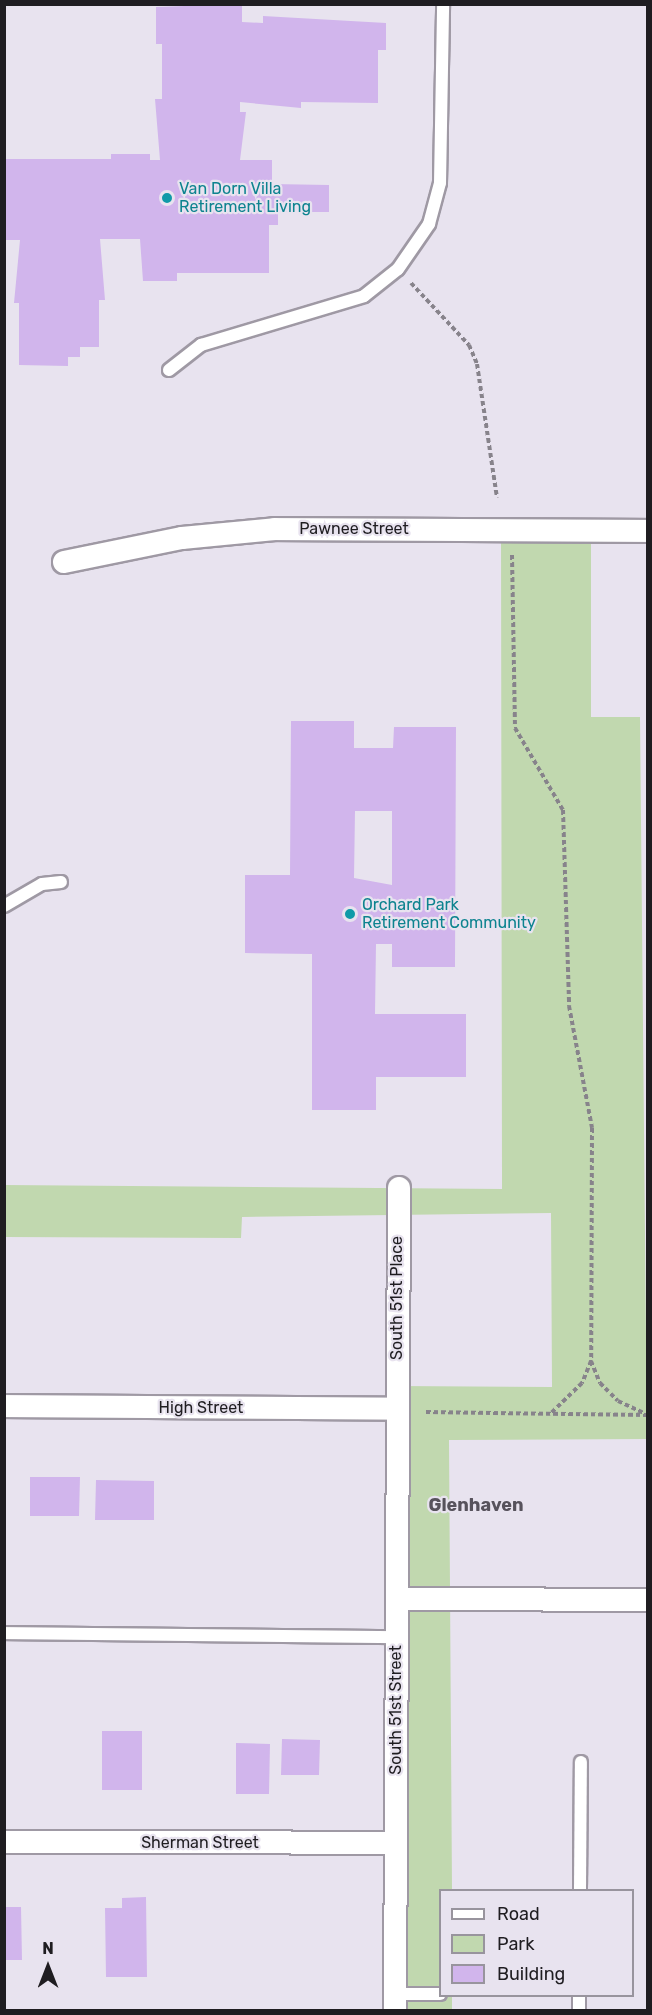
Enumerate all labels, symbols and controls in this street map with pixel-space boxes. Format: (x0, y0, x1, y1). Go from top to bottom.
place label: Van Dorn Villa Retirement Living (179, 179, 311, 217)
marker: Van Dorn Villa Retirement Living (160, 191, 174, 205)
street label: Pawnee Street (299, 519, 409, 539)
place label: Orchard Park Retirement Community (362, 895, 536, 933)
marker: Orchard Park Retirement Community (343, 907, 357, 921)
street label: South 51st Place (387, 1236, 407, 1360)
street label: High Street (159, 1398, 243, 1418)
district label: Glenhaven (428, 1494, 524, 1516)
street label: South 51st Street (386, 1645, 406, 1775)
street label: Sherman Street (141, 1833, 259, 1853)
legend (439, 1889, 634, 1997)
text: Road (497, 1903, 540, 1925)
text: Park (497, 1933, 534, 1955)
north arrow (18, 1937, 78, 1997)
text: N (42, 1939, 54, 1958)
text: Building (497, 1963, 565, 1985)

